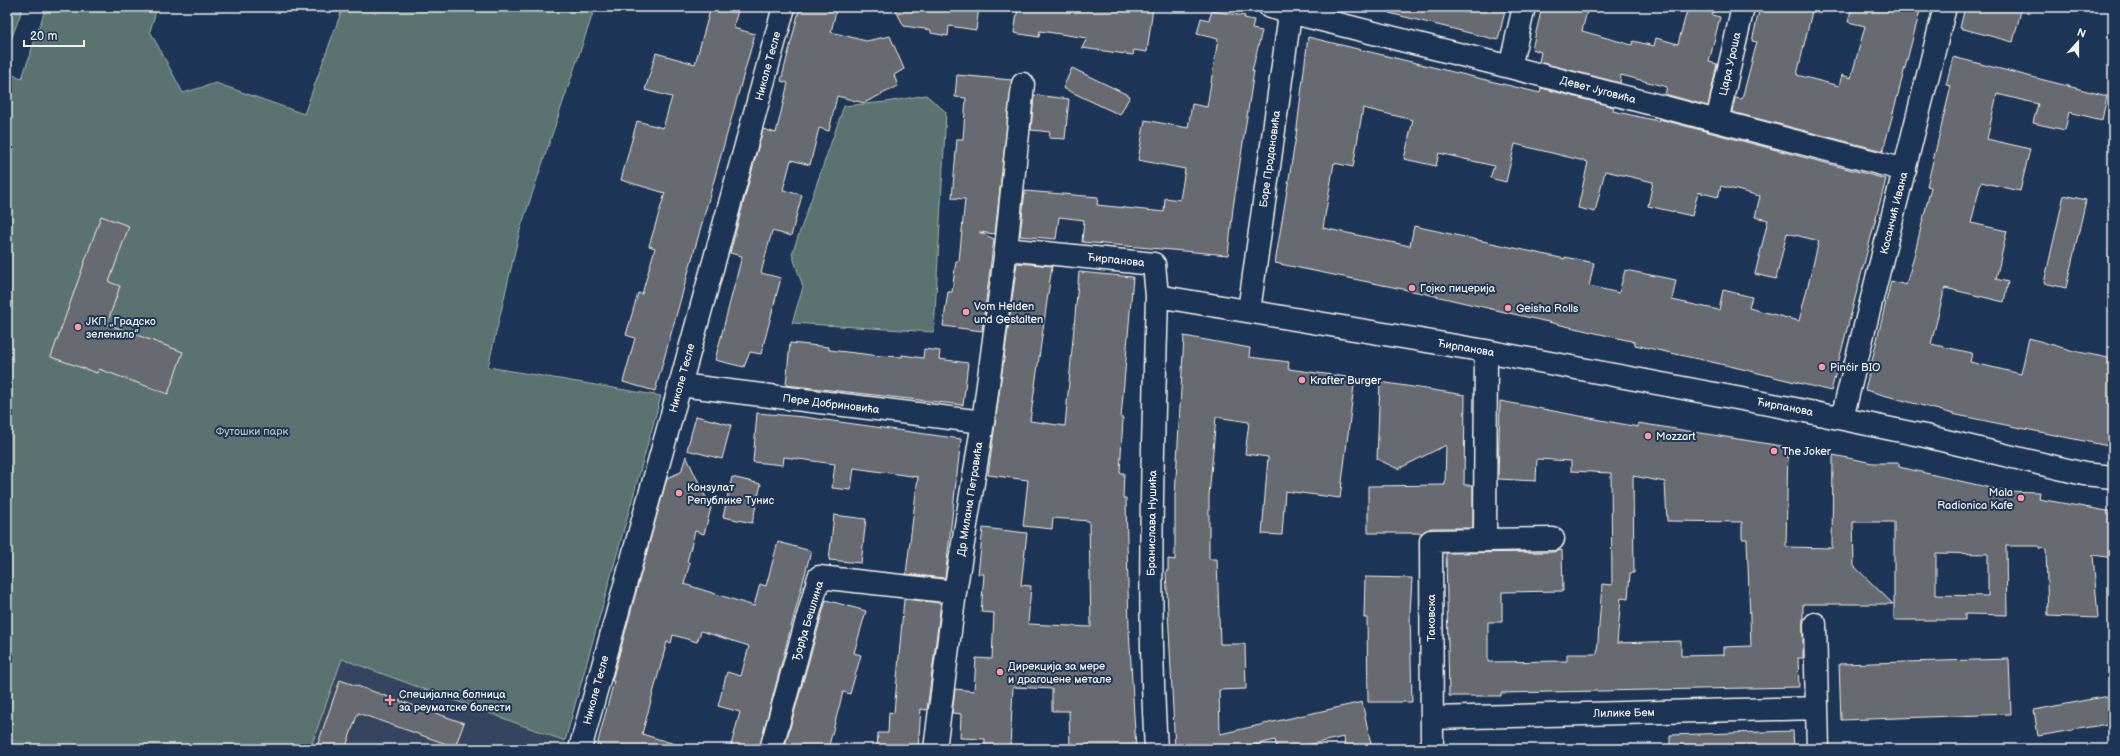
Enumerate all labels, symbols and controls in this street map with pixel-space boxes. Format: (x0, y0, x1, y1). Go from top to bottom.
scale bar (24, 22, 84, 48)
north arrow (2058, 22, 2098, 62)
text: N (2075, 26, 2088, 41)
text: 20 m (30, 29, 57, 44)
street label: Николе Тесле (753, 30, 783, 102)
street label: Цара Уроша (1716, 31, 1744, 97)
street label: Девет Југовића (1559, 74, 1638, 106)
street label: Боре Продановића (1257, 109, 1283, 208)
street label: Косанчић Ивана (1877, 170, 1911, 255)
street label: Ћирпанова (1087, 251, 1146, 270)
place label: Гојко пицерија (1420, 282, 1496, 295)
marker: Гојко пицерија (1407, 283, 1417, 293)
place label: Vom Helden und Gestalten (974, 300, 1043, 326)
place label: Geisha Rolls (1516, 302, 1579, 315)
marker: Geisha Rolls (1503, 303, 1513, 313)
marker: Vom Helden und Gestalten (961, 307, 971, 317)
place label: ЈКП „Градско зеленило” (86, 315, 156, 341)
marker: ЈКП „Градско зеленило” (73, 322, 83, 332)
street label: Ћирпанова (1437, 337, 1496, 359)
street label: Николе Тесле (667, 342, 697, 414)
place label: Pinćir BIO (1830, 361, 1880, 374)
marker: Pinćir BIO (1817, 362, 1827, 372)
place label: Krafter Burger (1310, 374, 1382, 387)
marker: Krafter Burger (1297, 375, 1307, 385)
street label: Пере Добриновића (782, 392, 881, 416)
street label: Ћирпанова (1756, 395, 1815, 419)
park label: Футошки парк (216, 425, 288, 438)
place label: Mozzart (1656, 430, 1696, 443)
marker: Mozzart (1643, 431, 1653, 441)
street label: Др Милана Петровића (955, 440, 986, 557)
place label: The Joker (1782, 445, 1832, 458)
marker: The Joker (1769, 446, 1779, 456)
street label: Бранислава Нушића (1145, 469, 1159, 576)
place label: Конзулат Републике Тунис (687, 481, 775, 507)
place label: Mala Radionica Kafe (1937, 486, 2013, 512)
marker: Конзулат Републике Тунис (674, 488, 684, 498)
marker: Mala Radionica Kafe (2016, 493, 2026, 503)
street label: Ђорђа Бешлина (790, 579, 826, 663)
street label: Таковска (1425, 594, 1438, 642)
street label: Николе Тесле (581, 654, 611, 726)
place label: Дирекција за мере и драгоцене метале (1008, 660, 1111, 686)
marker: Дирекција за мере и драгоцене метале (995, 667, 1005, 677)
place label: Специјална болница за реуматске болести (399, 688, 511, 714)
marker: Специјална болница за реуматске болести (384, 694, 396, 706)
street label: Лилике Бем (1592, 706, 1655, 720)

